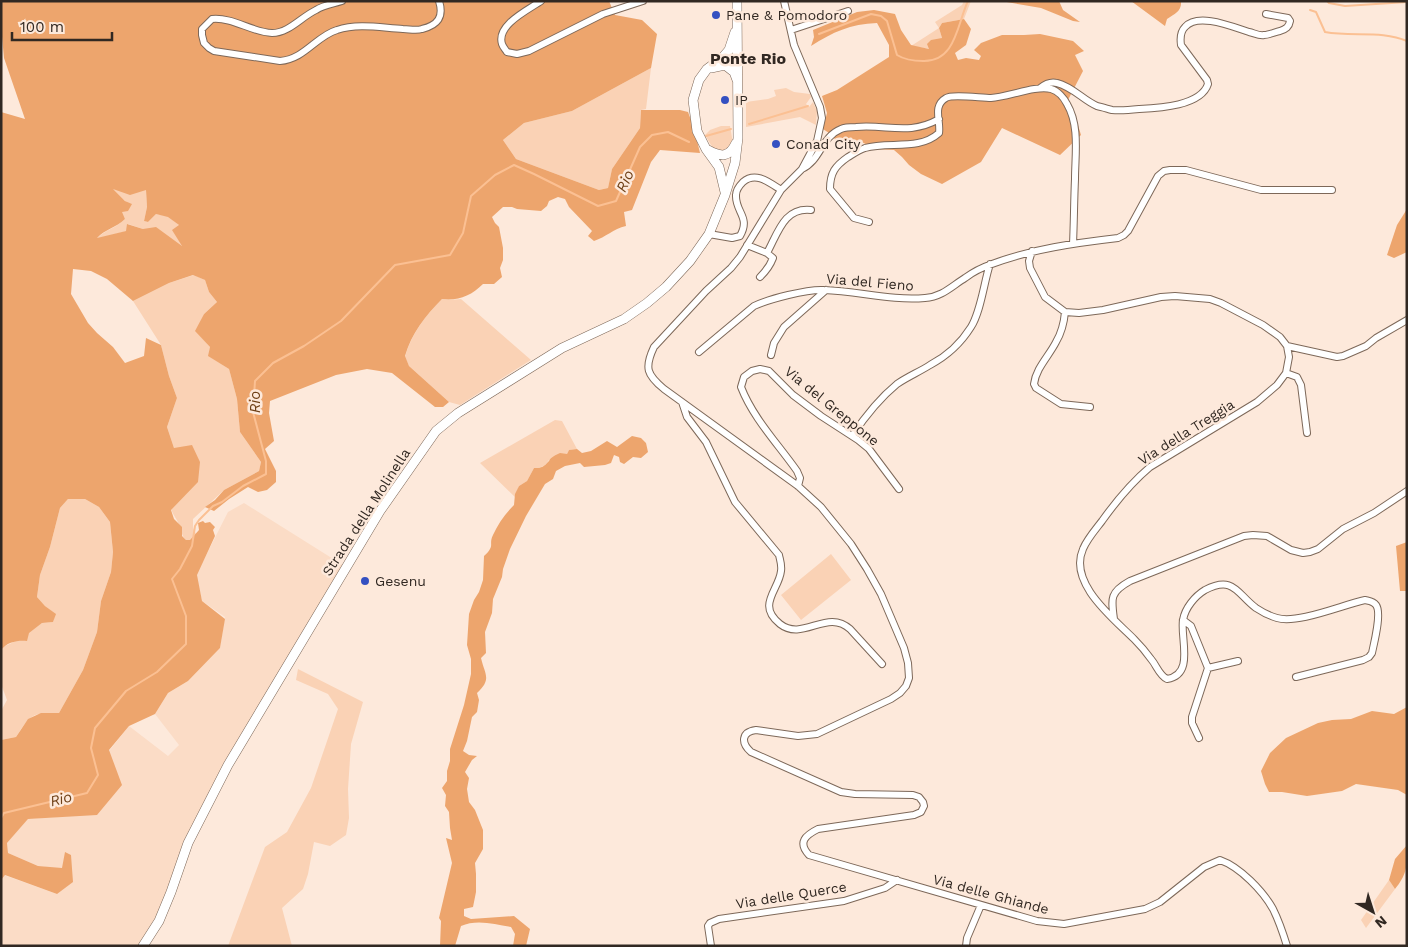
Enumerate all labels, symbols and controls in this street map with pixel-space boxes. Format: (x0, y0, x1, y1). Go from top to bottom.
place label: Pane & Pomodoro (726, 7, 847, 23)
marker: Pane & Pomodoro (710, 9, 722, 21)
scale bar (12, 10, 112, 42)
text: 100 m (20, 18, 64, 36)
district label: Ponte Rio (710, 49, 786, 68)
place label: IP (735, 92, 748, 108)
marker: IP (719, 94, 731, 106)
place label: Conad City (786, 136, 861, 152)
marker: Conad City (770, 138, 782, 150)
water label: Rio (612, 167, 638, 195)
street label: Via del Fieno (825, 270, 915, 294)
street label: Via del Greppone (782, 363, 882, 449)
water label: Rio (246, 391, 264, 413)
street label: Via della Treggia (1135, 396, 1237, 468)
street label: Strada della Molinella (319, 445, 413, 579)
place label: Gesenu (375, 573, 426, 589)
marker: Gesenu (359, 575, 371, 587)
water label: Rio (48, 788, 74, 810)
street label: Via delle Ghiande (931, 871, 1051, 917)
street label: Via delle Querce (734, 878, 848, 912)
north arrow (1348, 887, 1398, 937)
text: N (1372, 913, 1390, 932)

